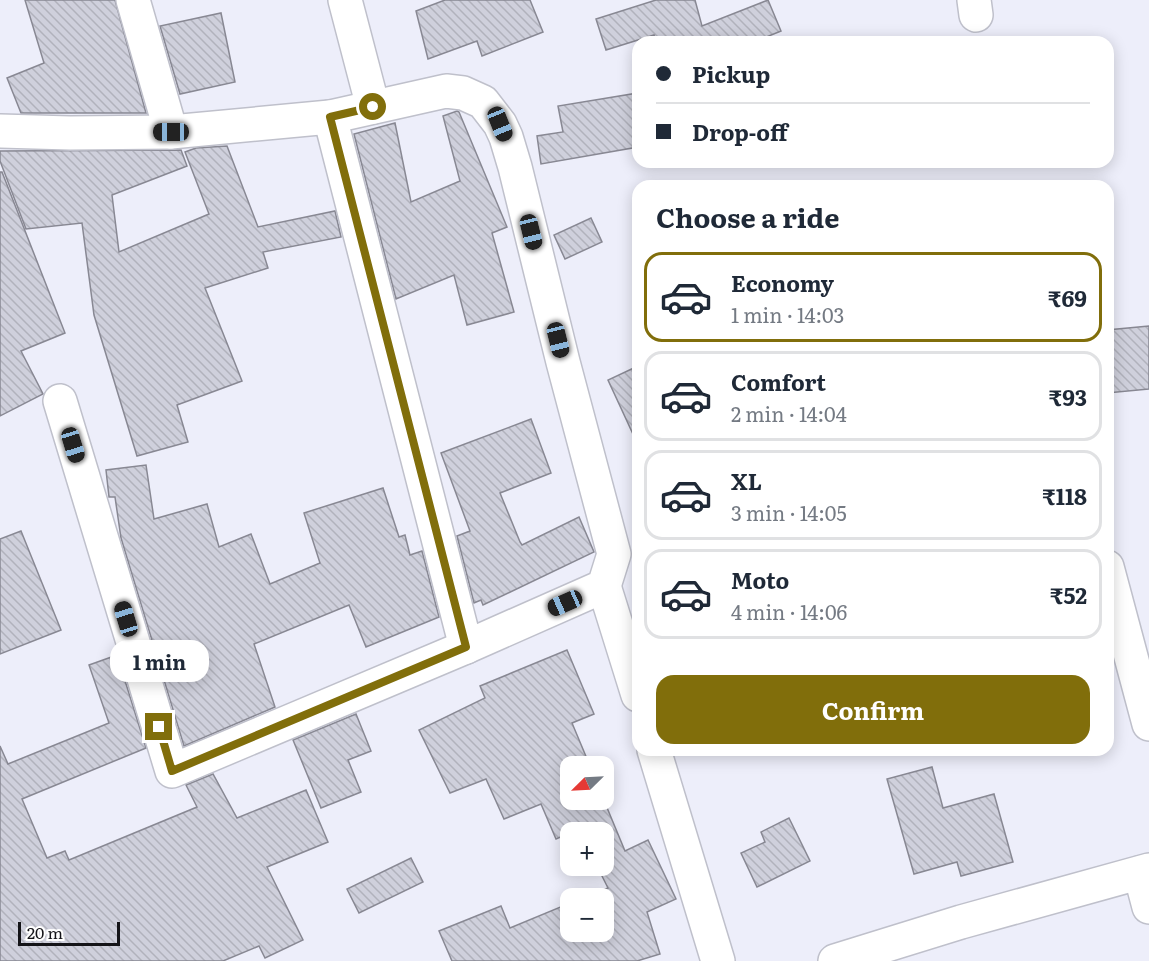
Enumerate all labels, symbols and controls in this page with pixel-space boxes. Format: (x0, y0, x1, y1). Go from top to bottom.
text: Pickup (692, 57, 770, 90)
route start (359, 93, 386, 120)
car (485, 104, 515, 144)
text: Drop-off (692, 115, 788, 148)
car (153, 123, 189, 141)
text: Choose a ride (656, 196, 839, 236)
car (518, 212, 544, 252)
text: Economy (731, 266, 834, 299)
icon: car (659, 270, 713, 324)
text: ₹69 (1048, 281, 1087, 314)
text: 1 min · 14:03 (731, 299, 844, 329)
car (545, 320, 571, 360)
text: Comfort (731, 365, 826, 398)
icon: car (659, 369, 713, 423)
text: ₹93 (1049, 380, 1087, 413)
text: 2 min · 14:04 (731, 398, 847, 428)
car (59, 425, 87, 465)
text: XL (731, 464, 762, 497)
icon: car (659, 468, 713, 522)
text: ₹118 (1042, 479, 1087, 512)
text: 3 min · 14:05 (731, 497, 847, 527)
text: Moto (731, 563, 789, 596)
icon: car (659, 567, 713, 621)
text: ₹52 (1050, 578, 1087, 611)
car (545, 587, 585, 619)
text: 4 min · 14:06 (731, 596, 847, 626)
car (112, 599, 140, 639)
callout: 1 min (110, 640, 208, 682)
text: 1 min (133, 646, 186, 676)
button: Confirm (656, 675, 1090, 744)
route end (145, 713, 172, 740)
north arrow (560, 756, 614, 810)
map controls (560, 756, 614, 942)
button: + (560, 822, 614, 876)
button: − (560, 888, 614, 942)
scale bar (18, 919, 120, 946)
text: 20 m (27, 920, 63, 944)

